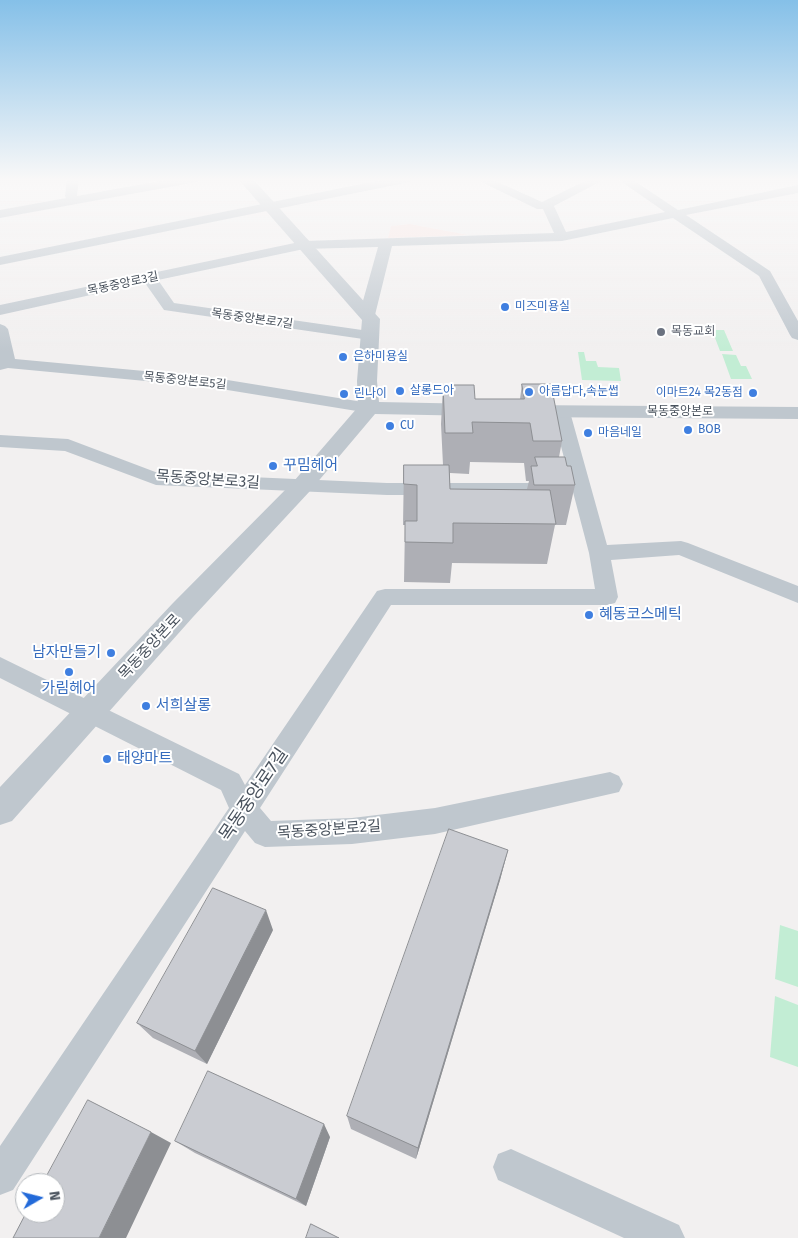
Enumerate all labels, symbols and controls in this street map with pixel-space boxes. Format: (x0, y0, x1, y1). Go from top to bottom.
street label: 목동중앙로3길 (86, 269, 160, 299)
place label: 미즈미용실 (515, 300, 570, 314)
marker: 미즈미용실 (499, 301, 511, 313)
street label: 목동중앙본로7길 (210, 306, 294, 332)
place label: 목동교회 (671, 325, 715, 339)
marker: 목동교회 (655, 326, 667, 338)
place label: 은하미용실 (353, 350, 408, 364)
marker: 은하미용실 (337, 351, 349, 363)
street label: 목동중앙본로5길 (143, 369, 227, 393)
place label: 살롱드아 (410, 384, 454, 398)
marker: 살롱드아 (394, 385, 406, 397)
place label: 아름답다,속눈썹 (539, 385, 619, 399)
marker: 아름답다,속눈썹 (523, 386, 535, 398)
place label: 이마트24 목2동점 (656, 386, 743, 400)
place label: 린나이 (354, 387, 387, 401)
marker: 이마트24 목2동점 (747, 387, 759, 399)
marker: 린나이 (338, 388, 350, 400)
street label: 목동중앙본로 (647, 405, 713, 419)
place label: CU (400, 419, 415, 433)
marker: CU (384, 420, 396, 432)
place label: BOB (698, 423, 721, 437)
marker: BOB (682, 424, 694, 436)
place label: 마음네일 (598, 426, 642, 440)
marker: 마음네일 (582, 427, 594, 439)
place label: 꾸밈헤어 (283, 457, 338, 475)
marker: 꾸밈헤어 (267, 460, 279, 472)
street label: 목동중앙본로3길 (155, 467, 261, 493)
place label: 혜동코스메틱 (599, 606, 682, 624)
marker: 혜동코스메틱 (583, 609, 595, 621)
street label: 목동중앙본로 (115, 611, 185, 683)
place label: 남자만들기 (32, 644, 101, 662)
marker: 남자만들기 (105, 647, 117, 659)
marker: 가림헤어 (63, 666, 75, 678)
place label: 가림헤어 (41, 680, 97, 698)
place label: 서희살롱 (156, 697, 211, 715)
marker: 서희살롱 (140, 700, 152, 712)
street label: 목동중앙로7길 (215, 744, 293, 846)
place label: 태양마트 (117, 750, 172, 768)
marker: 태양마트 (101, 753, 113, 765)
street label: 목동중앙본로2길 (276, 817, 382, 843)
north arrow (15, 1173, 65, 1223)
text: N (45, 1190, 63, 1202)

